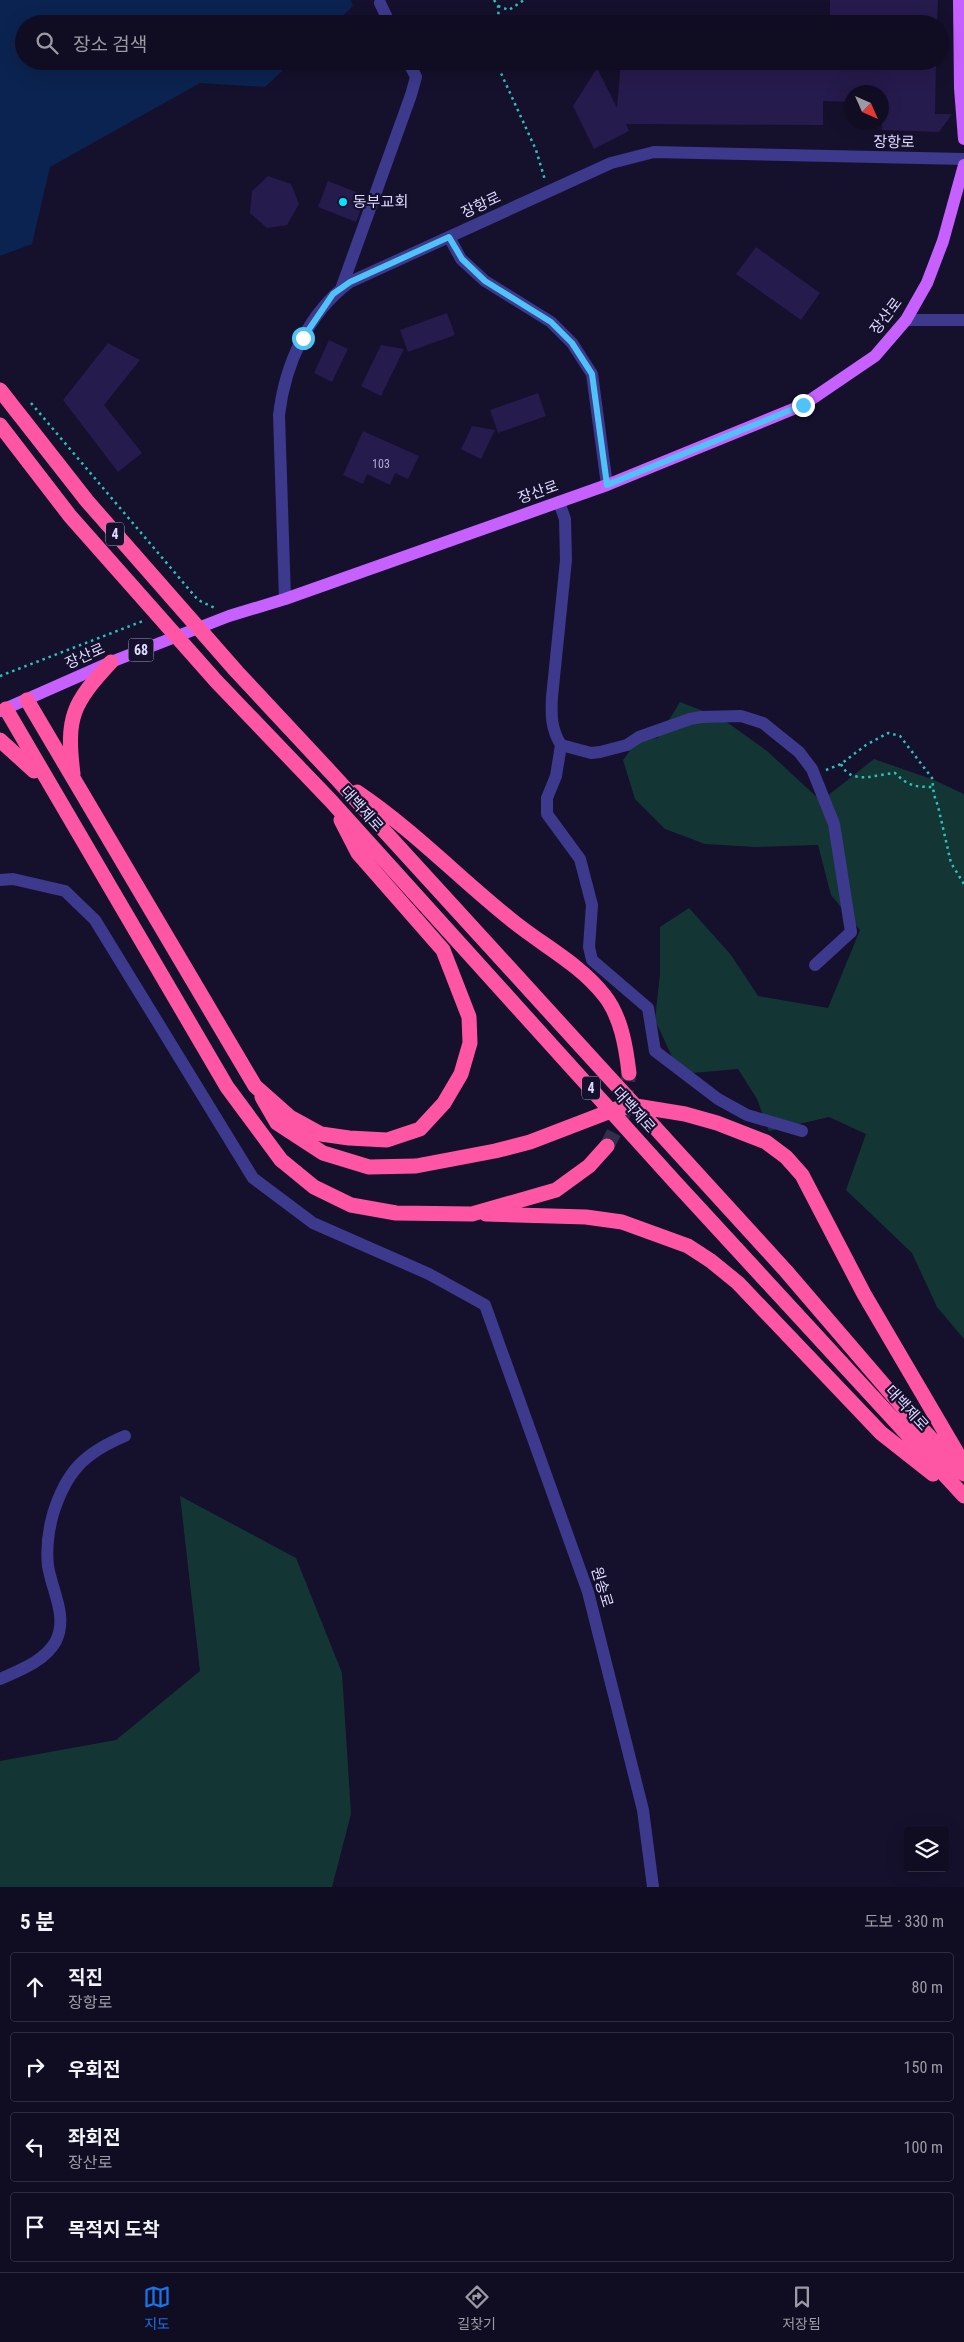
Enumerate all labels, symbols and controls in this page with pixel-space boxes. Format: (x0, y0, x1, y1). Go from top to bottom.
search box (15, 15, 949, 70)
icon: search (33, 29, 61, 57)
text: 장소 검색 (73, 33, 147, 56)
north arrow (844, 85, 889, 130)
street label: 장항로 (873, 133, 915, 151)
street label: 장항로 (458, 188, 504, 222)
place label: 동부교회 (353, 193, 408, 211)
marker: 동부교회 (337, 196, 349, 208)
street label: 장산로 (866, 294, 906, 338)
route start (292, 327, 315, 350)
route end (792, 394, 815, 417)
house number: 103 (372, 457, 390, 471)
street label: 장산로 (515, 477, 561, 507)
road number: 4 (106, 522, 124, 546)
road number: 68 (128, 638, 154, 662)
street label: 장산로 (62, 639, 108, 673)
street label: 대백제로 (337, 782, 387, 836)
road number: 4 (582, 1076, 600, 1100)
street label: 대백제로 (609, 1083, 659, 1137)
street label: 대백제로 (882, 1382, 932, 1434)
street label: 원송로 (587, 1565, 617, 1609)
map controls (904, 1827, 949, 1872)
button: layers (904, 1827, 949, 1872)
text: 5 분 (20, 1910, 55, 1934)
text: 도보 · 330 m (864, 1912, 944, 1931)
text: 직진 (68, 1966, 103, 1989)
icon: ahead (21, 1973, 49, 2001)
text: 80 m (911, 1978, 943, 1997)
text: 장항로 (68, 1993, 112, 2012)
icon: right (21, 2053, 49, 2081)
text: 우회전 (68, 2058, 120, 2081)
text: 150 m (904, 2058, 943, 2077)
text: 좌회전 (68, 2126, 120, 2149)
icon: left (21, 2133, 49, 2161)
text: 100 m (904, 2138, 943, 2157)
text: 장산로 (68, 2153, 112, 2172)
icon: arrive (21, 2213, 49, 2241)
text: 목적지 도착 (68, 2218, 160, 2241)
tab: 지도 (143, 2283, 171, 2333)
tab: 길찾기 (457, 2283, 496, 2333)
tab: 저장됨 (782, 2283, 821, 2333)

